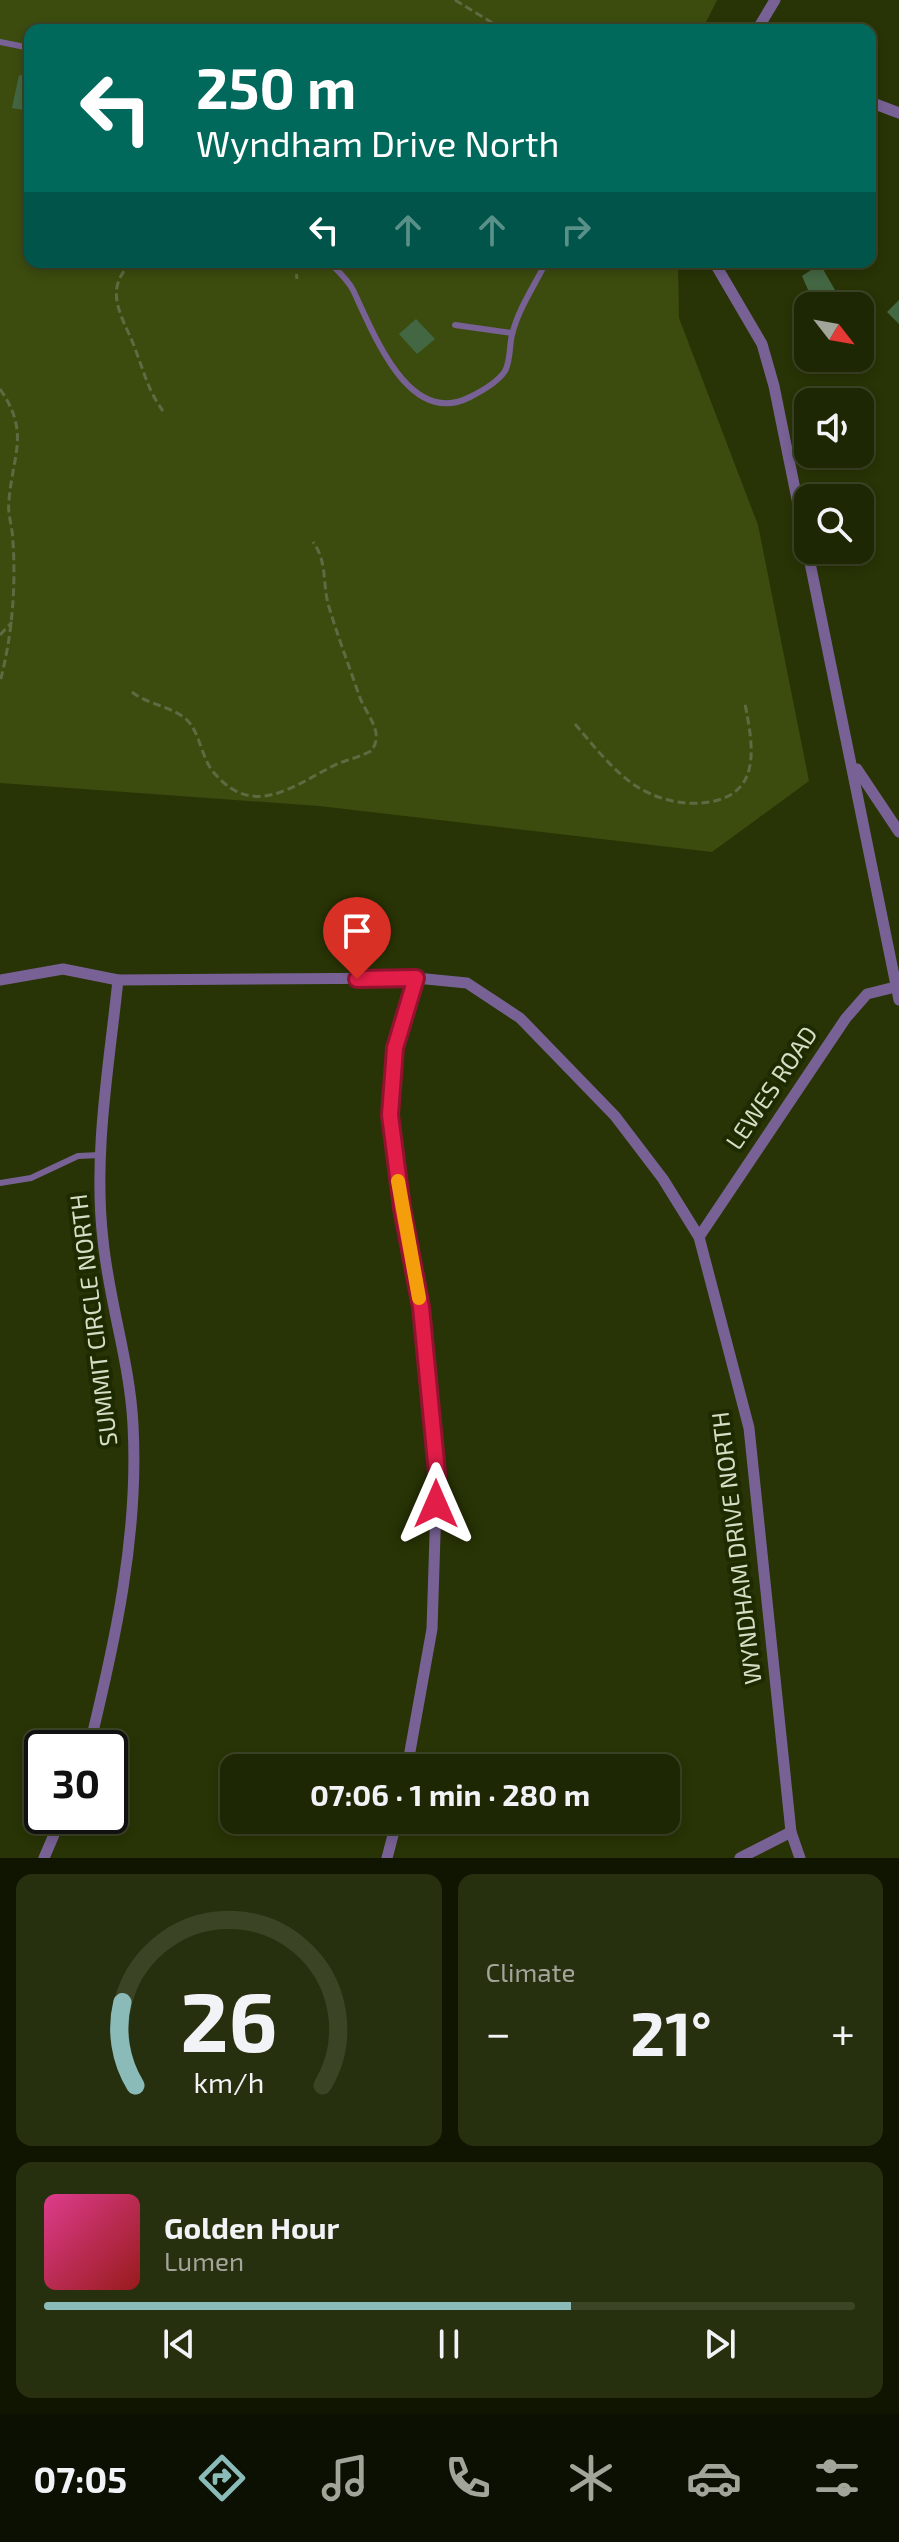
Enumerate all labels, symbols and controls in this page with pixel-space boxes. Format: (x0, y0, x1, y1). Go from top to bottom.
text: 250 m (196, 53, 356, 120)
icon: left (64, 56, 168, 160)
text: Wyndham Drive North (196, 121, 559, 164)
icon: left (302, 208, 346, 252)
icon: ahead (386, 208, 430, 252)
icon: ahead (470, 208, 514, 252)
icon: right (554, 208, 598, 252)
north arrow (794, 292, 874, 372)
map controls (794, 292, 874, 564)
button: sound (794, 388, 874, 468)
button: search (794, 484, 874, 564)
pin (323, 897, 391, 979)
icon: arrive (335, 909, 379, 953)
street label: LEWES ROAD (719, 1020, 823, 1154)
street label: SUMMIT CIRCLE NORTH (63, 1193, 122, 1448)
street label: WYNDHAM DRIVE NORTH (704, 1410, 767, 1686)
position arrow (394, 1462, 478, 1546)
speed limit sign: 30 (24, 1730, 128, 1834)
text: 07:06 · 1 min · 280 m (310, 1776, 590, 1812)
text: Climate (486, 1956, 575, 1987)
text: 26 (180, 1969, 277, 2069)
text: 21° (630, 1996, 712, 2068)
text: − (486, 2005, 511, 2058)
text: + (831, 2005, 855, 2058)
text: km/h (193, 2064, 264, 2099)
text: Golden Hour (164, 2209, 339, 2245)
text: Lumen (164, 2245, 244, 2276)
icon: previous (157, 2322, 201, 2366)
icon: pause (427, 2322, 471, 2366)
icon: next (698, 2322, 742, 2366)
icon: directions (194, 2450, 250, 2506)
icon: music (317, 2450, 373, 2506)
icon: phone (440, 2450, 496, 2506)
icon: climate (563, 2450, 619, 2506)
icon: car (686, 2450, 742, 2506)
icon: filters (809, 2450, 865, 2506)
text: 07:05 (34, 2457, 127, 2500)

